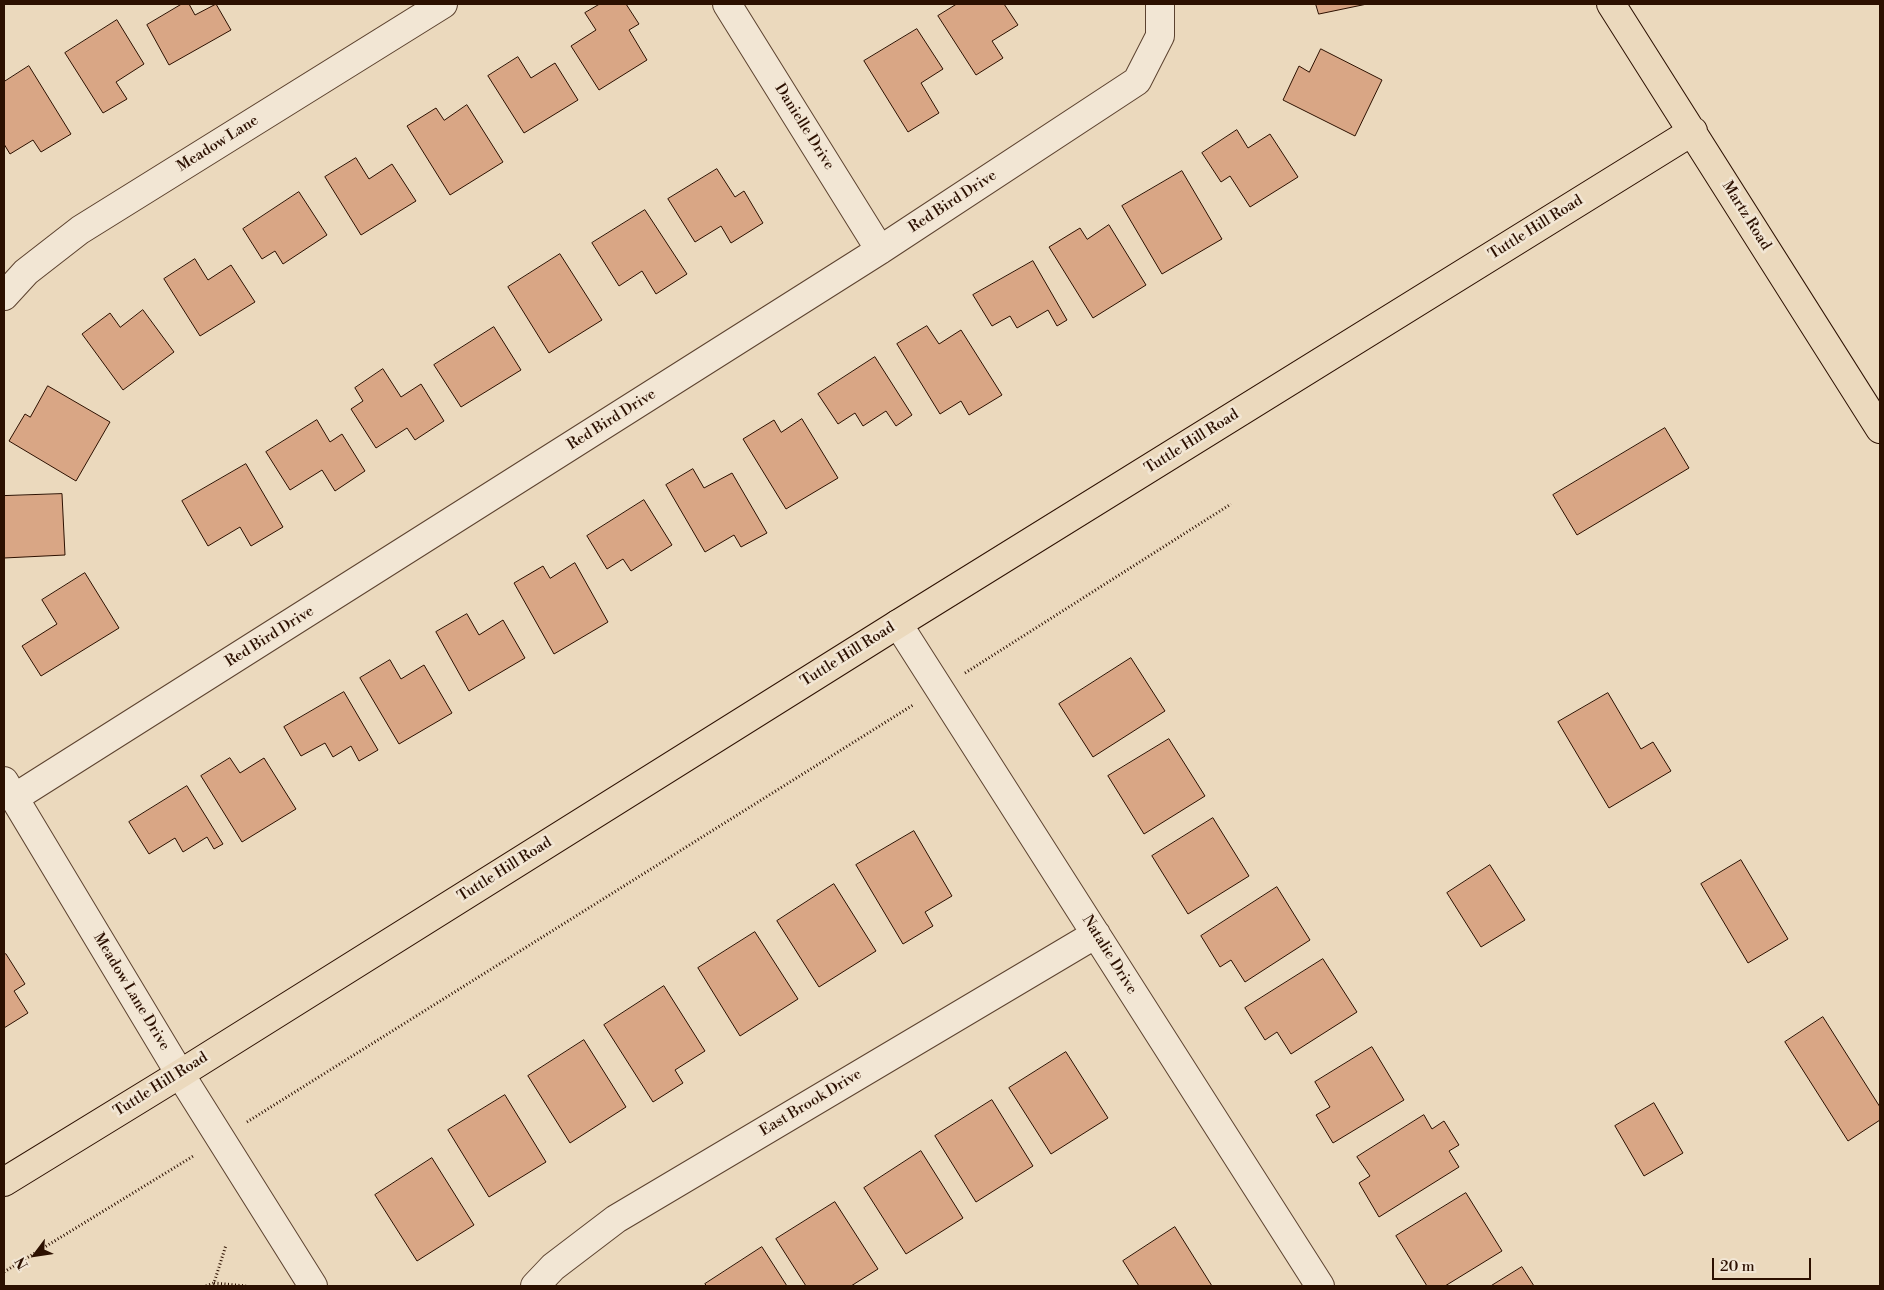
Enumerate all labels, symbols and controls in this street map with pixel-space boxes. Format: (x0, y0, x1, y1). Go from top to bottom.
street label: Danielle Drive (770, 80, 838, 174)
street label: Meadow Lane (174, 112, 262, 176)
street label: Red Bird Drive (906, 167, 1000, 237)
street label: Martz Road (1718, 178, 1774, 254)
street label: Tuttle Hill Road (1486, 192, 1586, 264)
street label: Red Bird Drive (564, 386, 660, 454)
street label: Tuttle Hill Road (1142, 406, 1242, 478)
street label: Red Bird Drive (222, 603, 318, 671)
street label: Tuttle Hill Road (798, 619, 898, 691)
street label: Tuttle Hill Road (455, 834, 555, 906)
street label: Natalie Drive (1078, 912, 1140, 998)
street label: Meadow Lane Drive (89, 930, 173, 1054)
street label: Tuttle Hill Road (111, 1049, 211, 1121)
street label: East Brook Drive (757, 1065, 865, 1141)
north arrow (10, 1230, 60, 1280)
scale bar (1714, 1248, 1813, 1280)
text: N (12, 1253, 33, 1272)
text: 20 m (1720, 1257, 1755, 1276)

